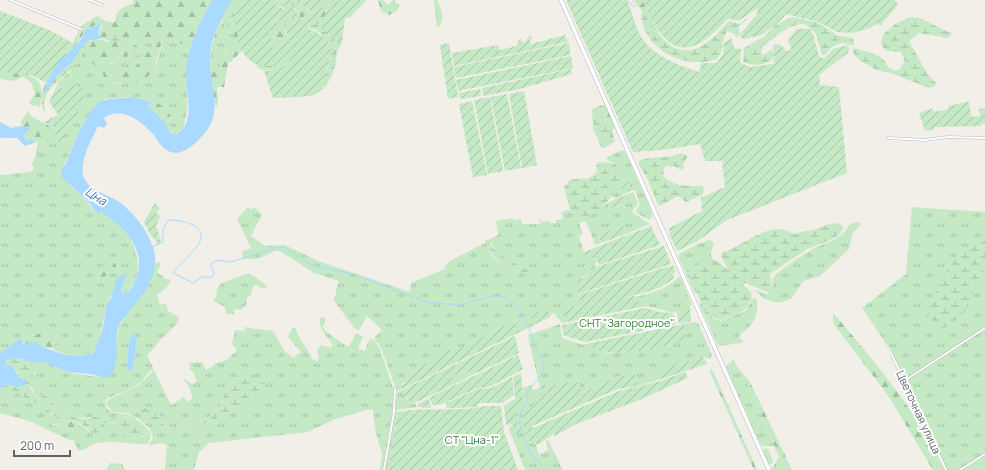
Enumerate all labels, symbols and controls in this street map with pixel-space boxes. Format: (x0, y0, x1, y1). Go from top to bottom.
water label: Цна (82, 183, 111, 210)
park label: СНТ "Загородное" (579, 315, 675, 330)
street label: Цветочная улица (893, 368, 945, 456)
scale bar (14, 432, 70, 458)
park label: СТ "Цна-1" (445, 432, 499, 447)
text: 200 m (20, 437, 54, 454)

